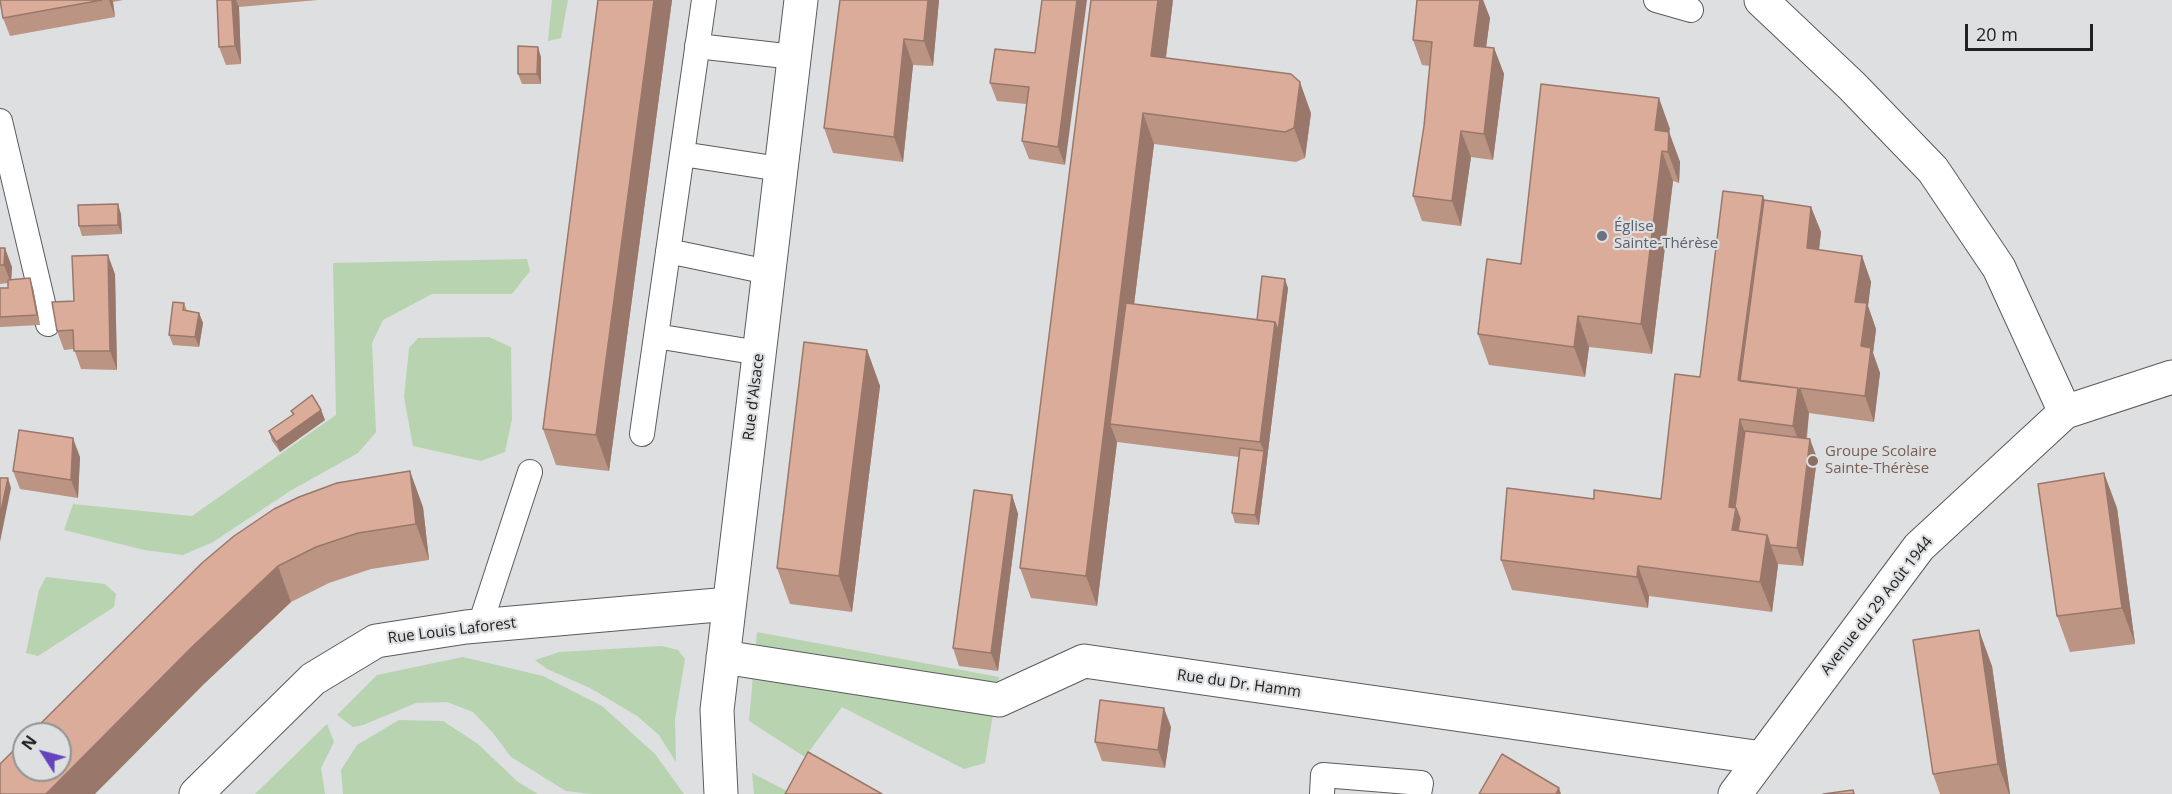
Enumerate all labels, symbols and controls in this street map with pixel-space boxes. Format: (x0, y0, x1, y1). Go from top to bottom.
scale bar (1968, 12, 2096, 50)
text: 20 m (1976, 22, 2018, 46)
place label: Église Sainte-Thérèse (1614, 218, 1718, 253)
marker: Église Sainte-Thérèse (1595, 229, 1609, 243)
street label: Rue d'Alsace (740, 352, 768, 442)
place label: Groupe Scolaire Sainte-Thérèse (1825, 443, 1937, 478)
marker: Groupe Scolaire Sainte-Thérèse (1806, 454, 1820, 468)
street label: Avenue du 29 Août 1944 (1817, 533, 1937, 679)
street label: Rue Louis Laforest (387, 614, 517, 648)
street label: Rue du Dr. Hamm (1176, 666, 1302, 702)
north arrow (12, 722, 72, 782)
text: N (16, 731, 42, 754)

